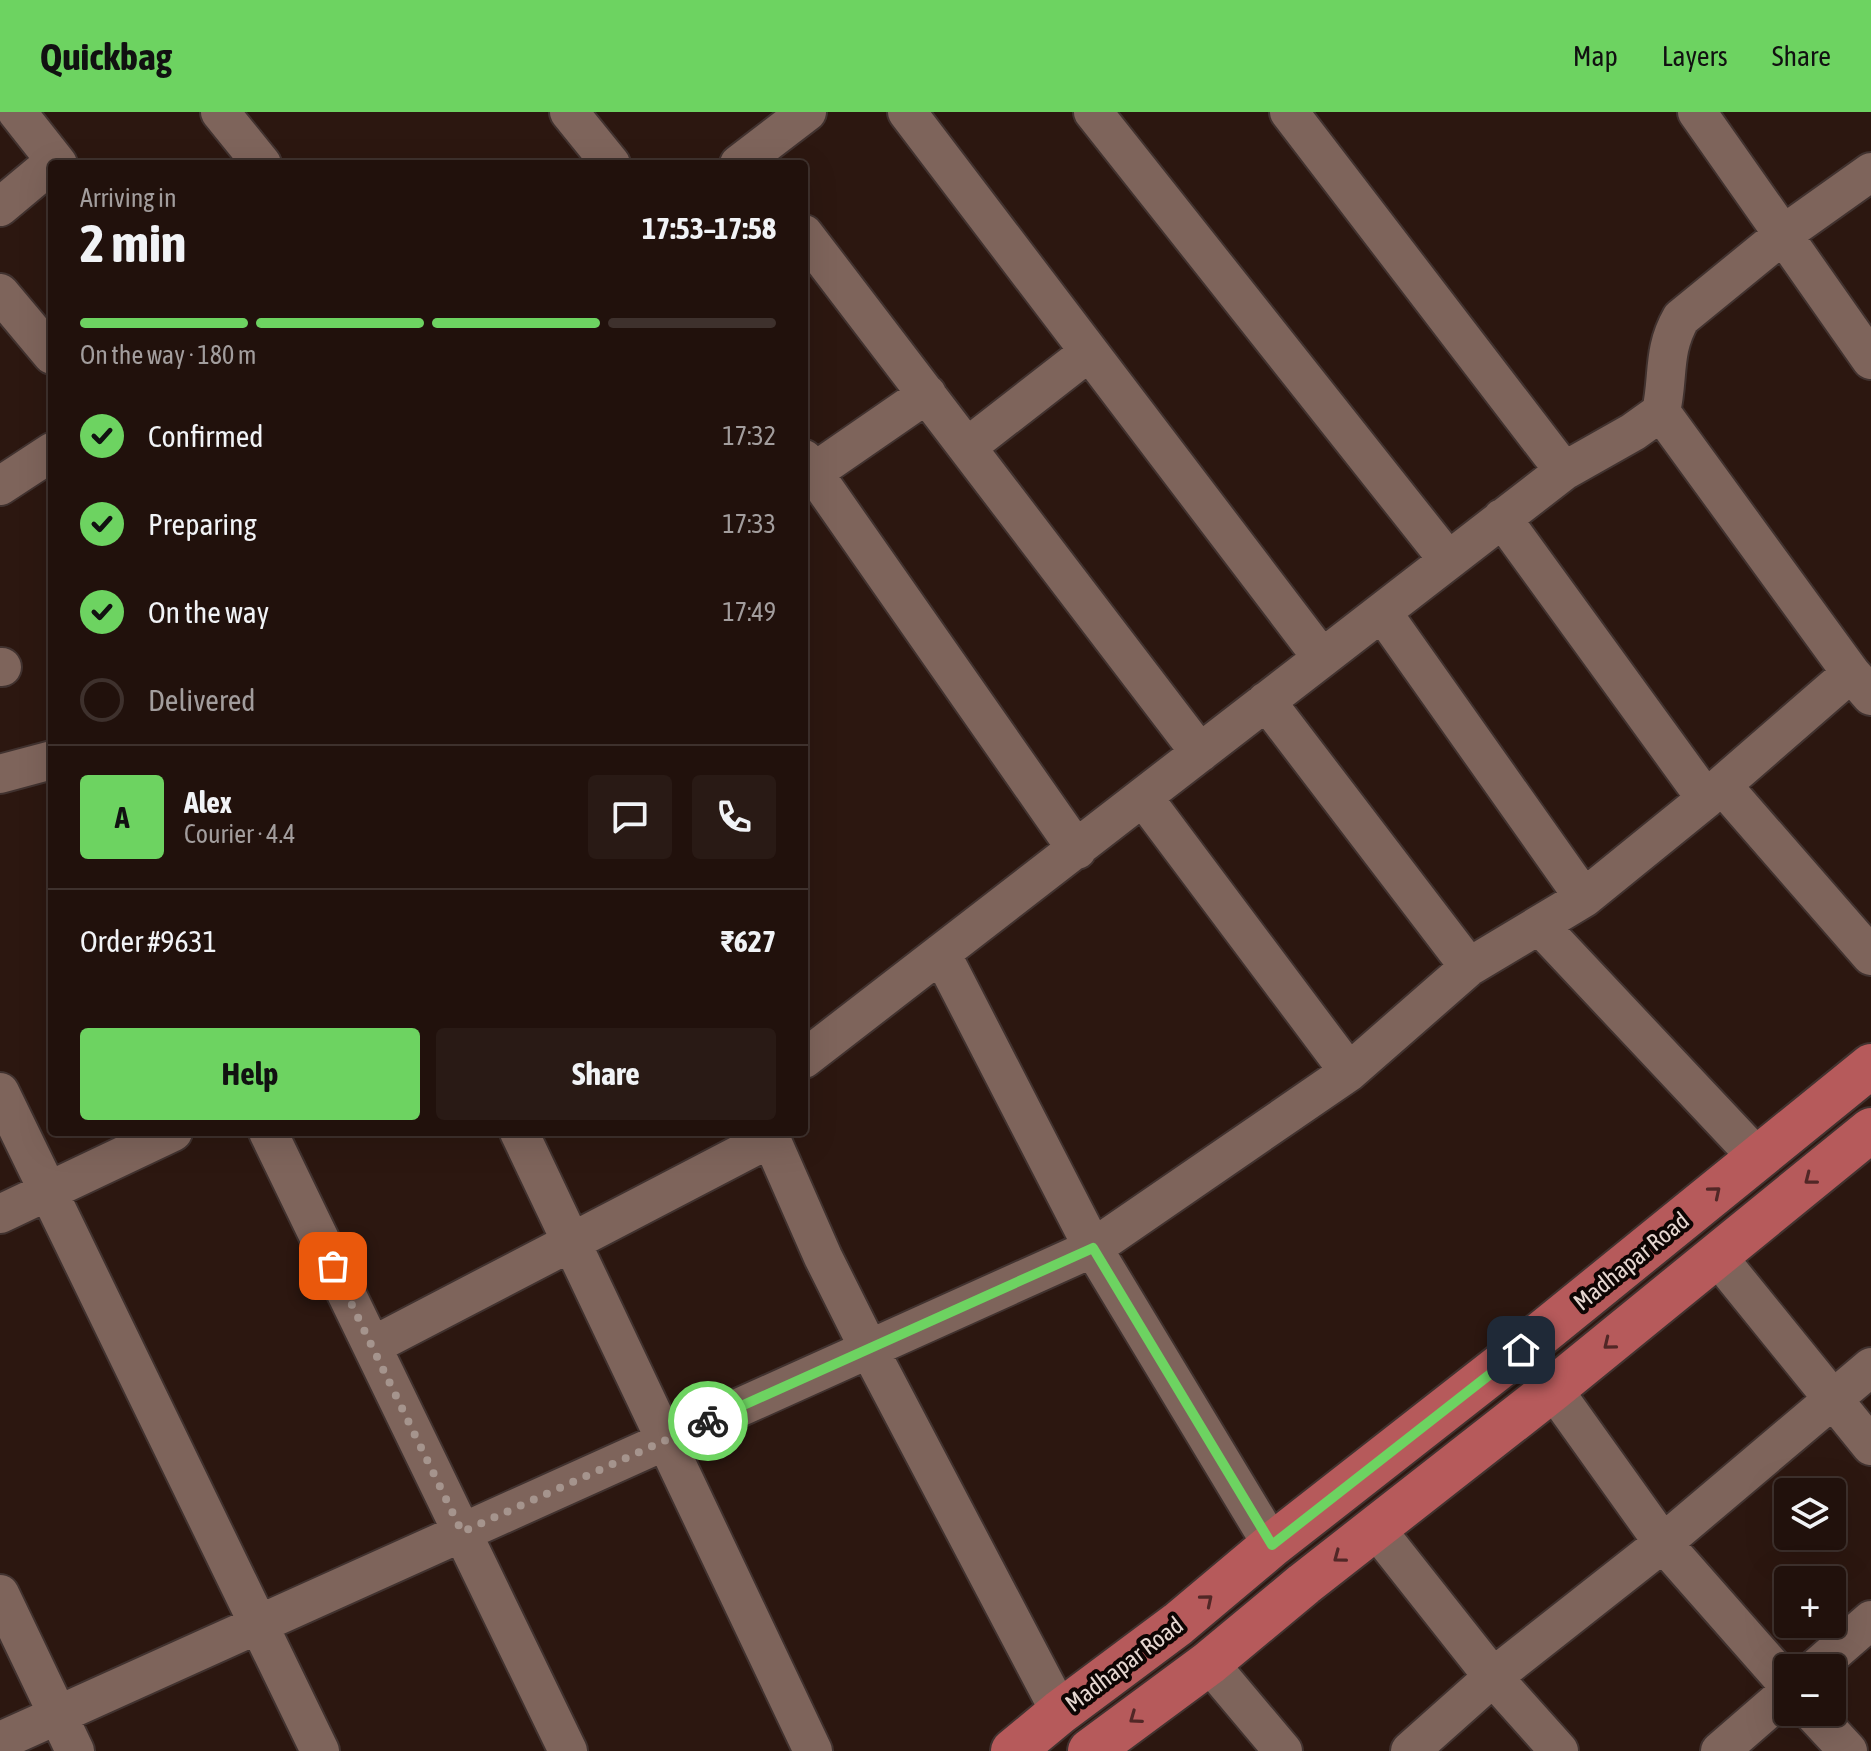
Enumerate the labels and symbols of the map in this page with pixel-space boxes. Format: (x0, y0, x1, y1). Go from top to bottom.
one-way arrow (1804, 1169, 1819, 1183)
one-way arrow (1706, 1187, 1721, 1202)
street label: Madhapar Road (1568, 1206, 1694, 1316)
pin (299, 1232, 367, 1300)
pin (1487, 1316, 1555, 1384)
one-way arrow (1604, 1334, 1618, 1349)
courier (668, 1381, 748, 1461)
one-way arrow (1333, 1548, 1348, 1562)
one-way arrow (1197, 1595, 1212, 1610)
street label: Madhapar Road (1060, 1611, 1188, 1717)
one-way arrow (1129, 1708, 1144, 1723)

